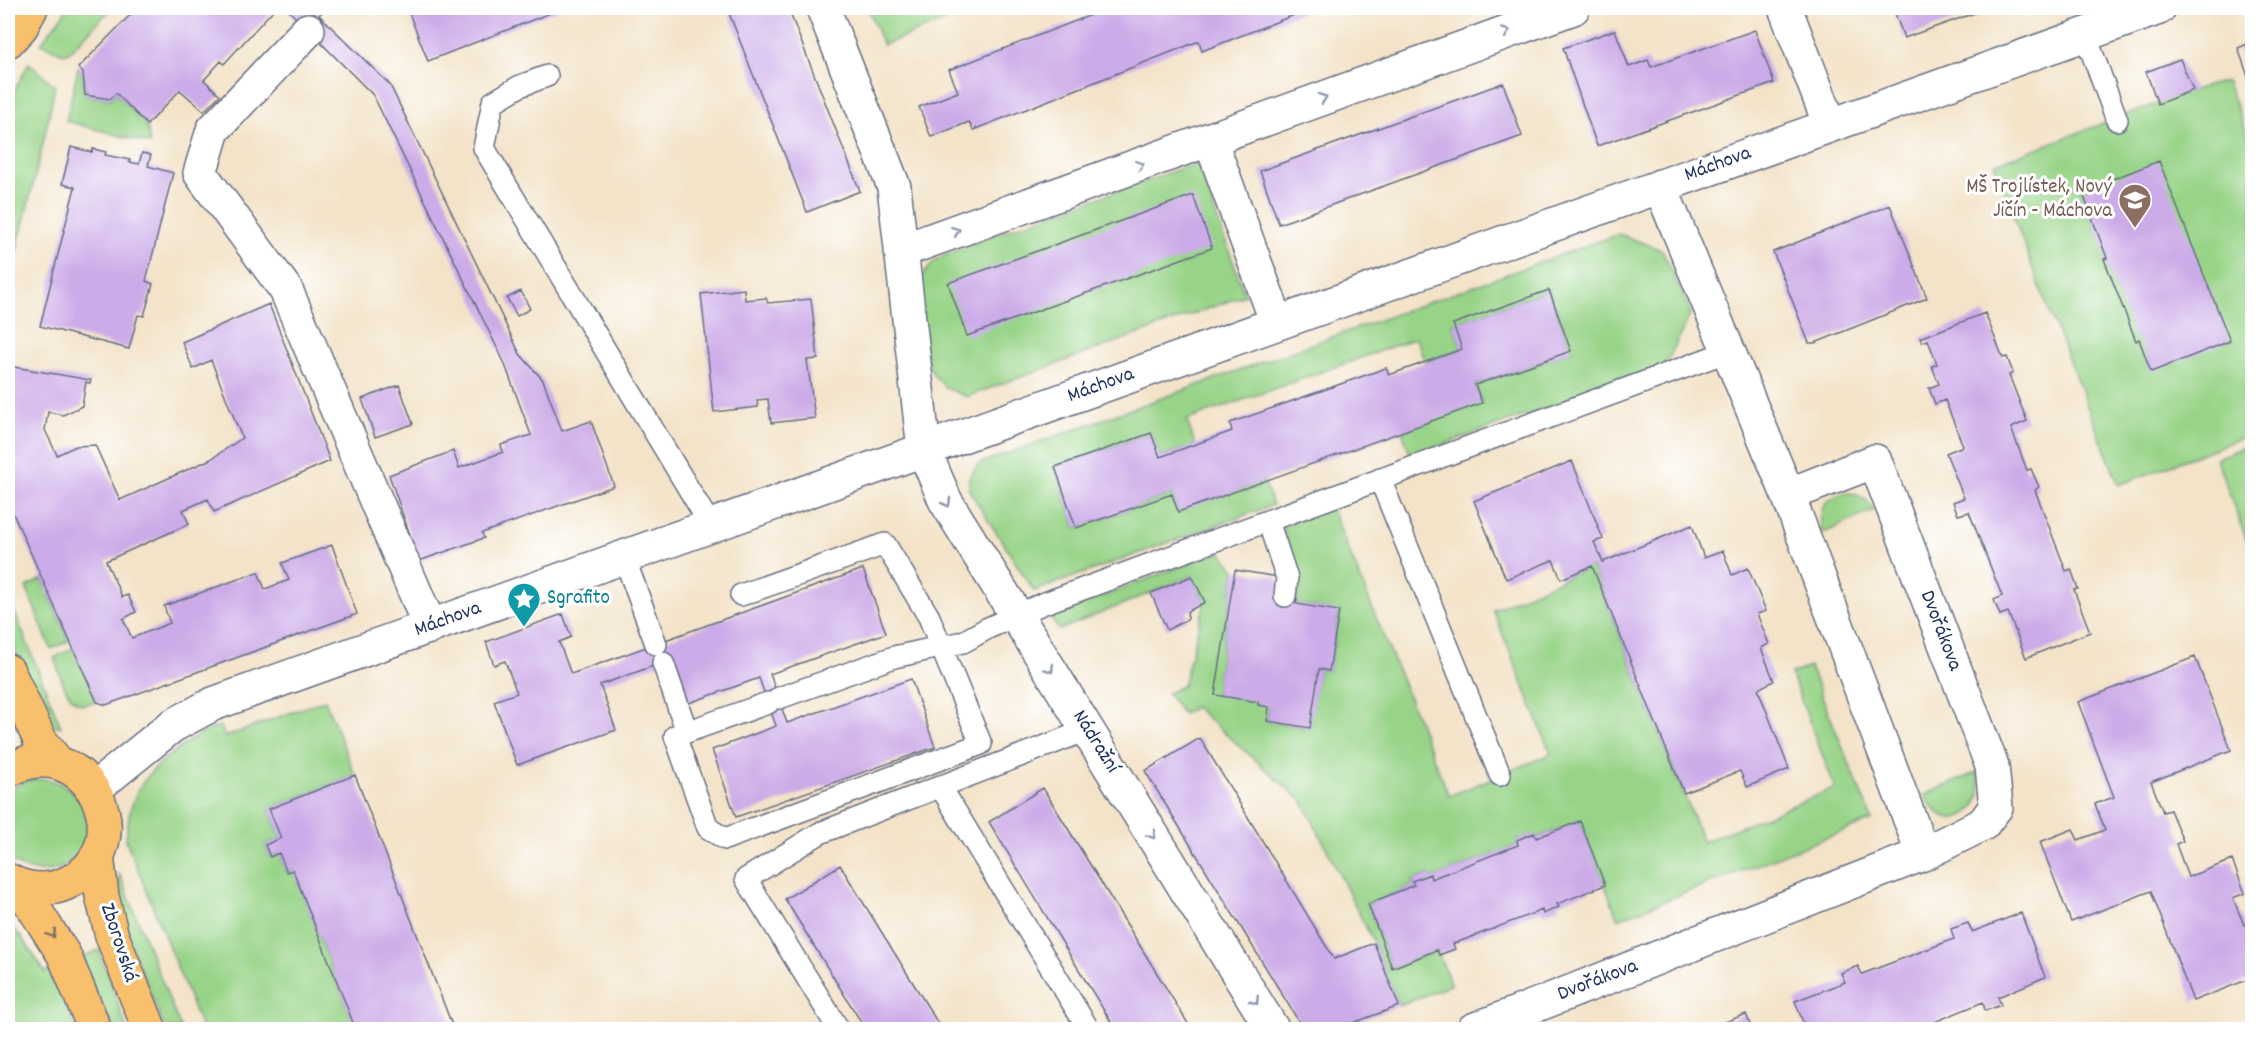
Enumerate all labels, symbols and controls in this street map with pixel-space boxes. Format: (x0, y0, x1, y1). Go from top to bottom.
one-way arrow (1500, 26, 1511, 39)
one-way arrow (1317, 93, 1328, 105)
street label: Máchova (1681, 139, 1757, 191)
one-way arrow (1134, 159, 1145, 172)
place label: MŠ Trojlístek, Nový Jičín - Máchova (1966, 173, 2113, 227)
school or university icon: MŠ Trojlístek, Nový Jičín - Máchova (2117, 182, 2153, 229)
one-way arrow (950, 226, 961, 238)
street label: Máchova (1064, 360, 1140, 412)
one-way arrow (940, 497, 951, 507)
place icon: Sgrafito (506, 581, 542, 628)
place label: Sgrafito (547, 584, 610, 614)
street label: Dvořákova (1911, 587, 1969, 677)
street label: Máchova (411, 594, 487, 646)
one-way arrow (1042, 663, 1054, 673)
street label: Nádražní (1064, 705, 1127, 781)
one-way arrow (1145, 829, 1157, 839)
street label: Zborovská (91, 900, 145, 987)
one-way arrow (44, 928, 56, 938)
street label: Dvořákova (1554, 952, 1644, 1010)
one-way arrow (1247, 995, 1259, 1005)

